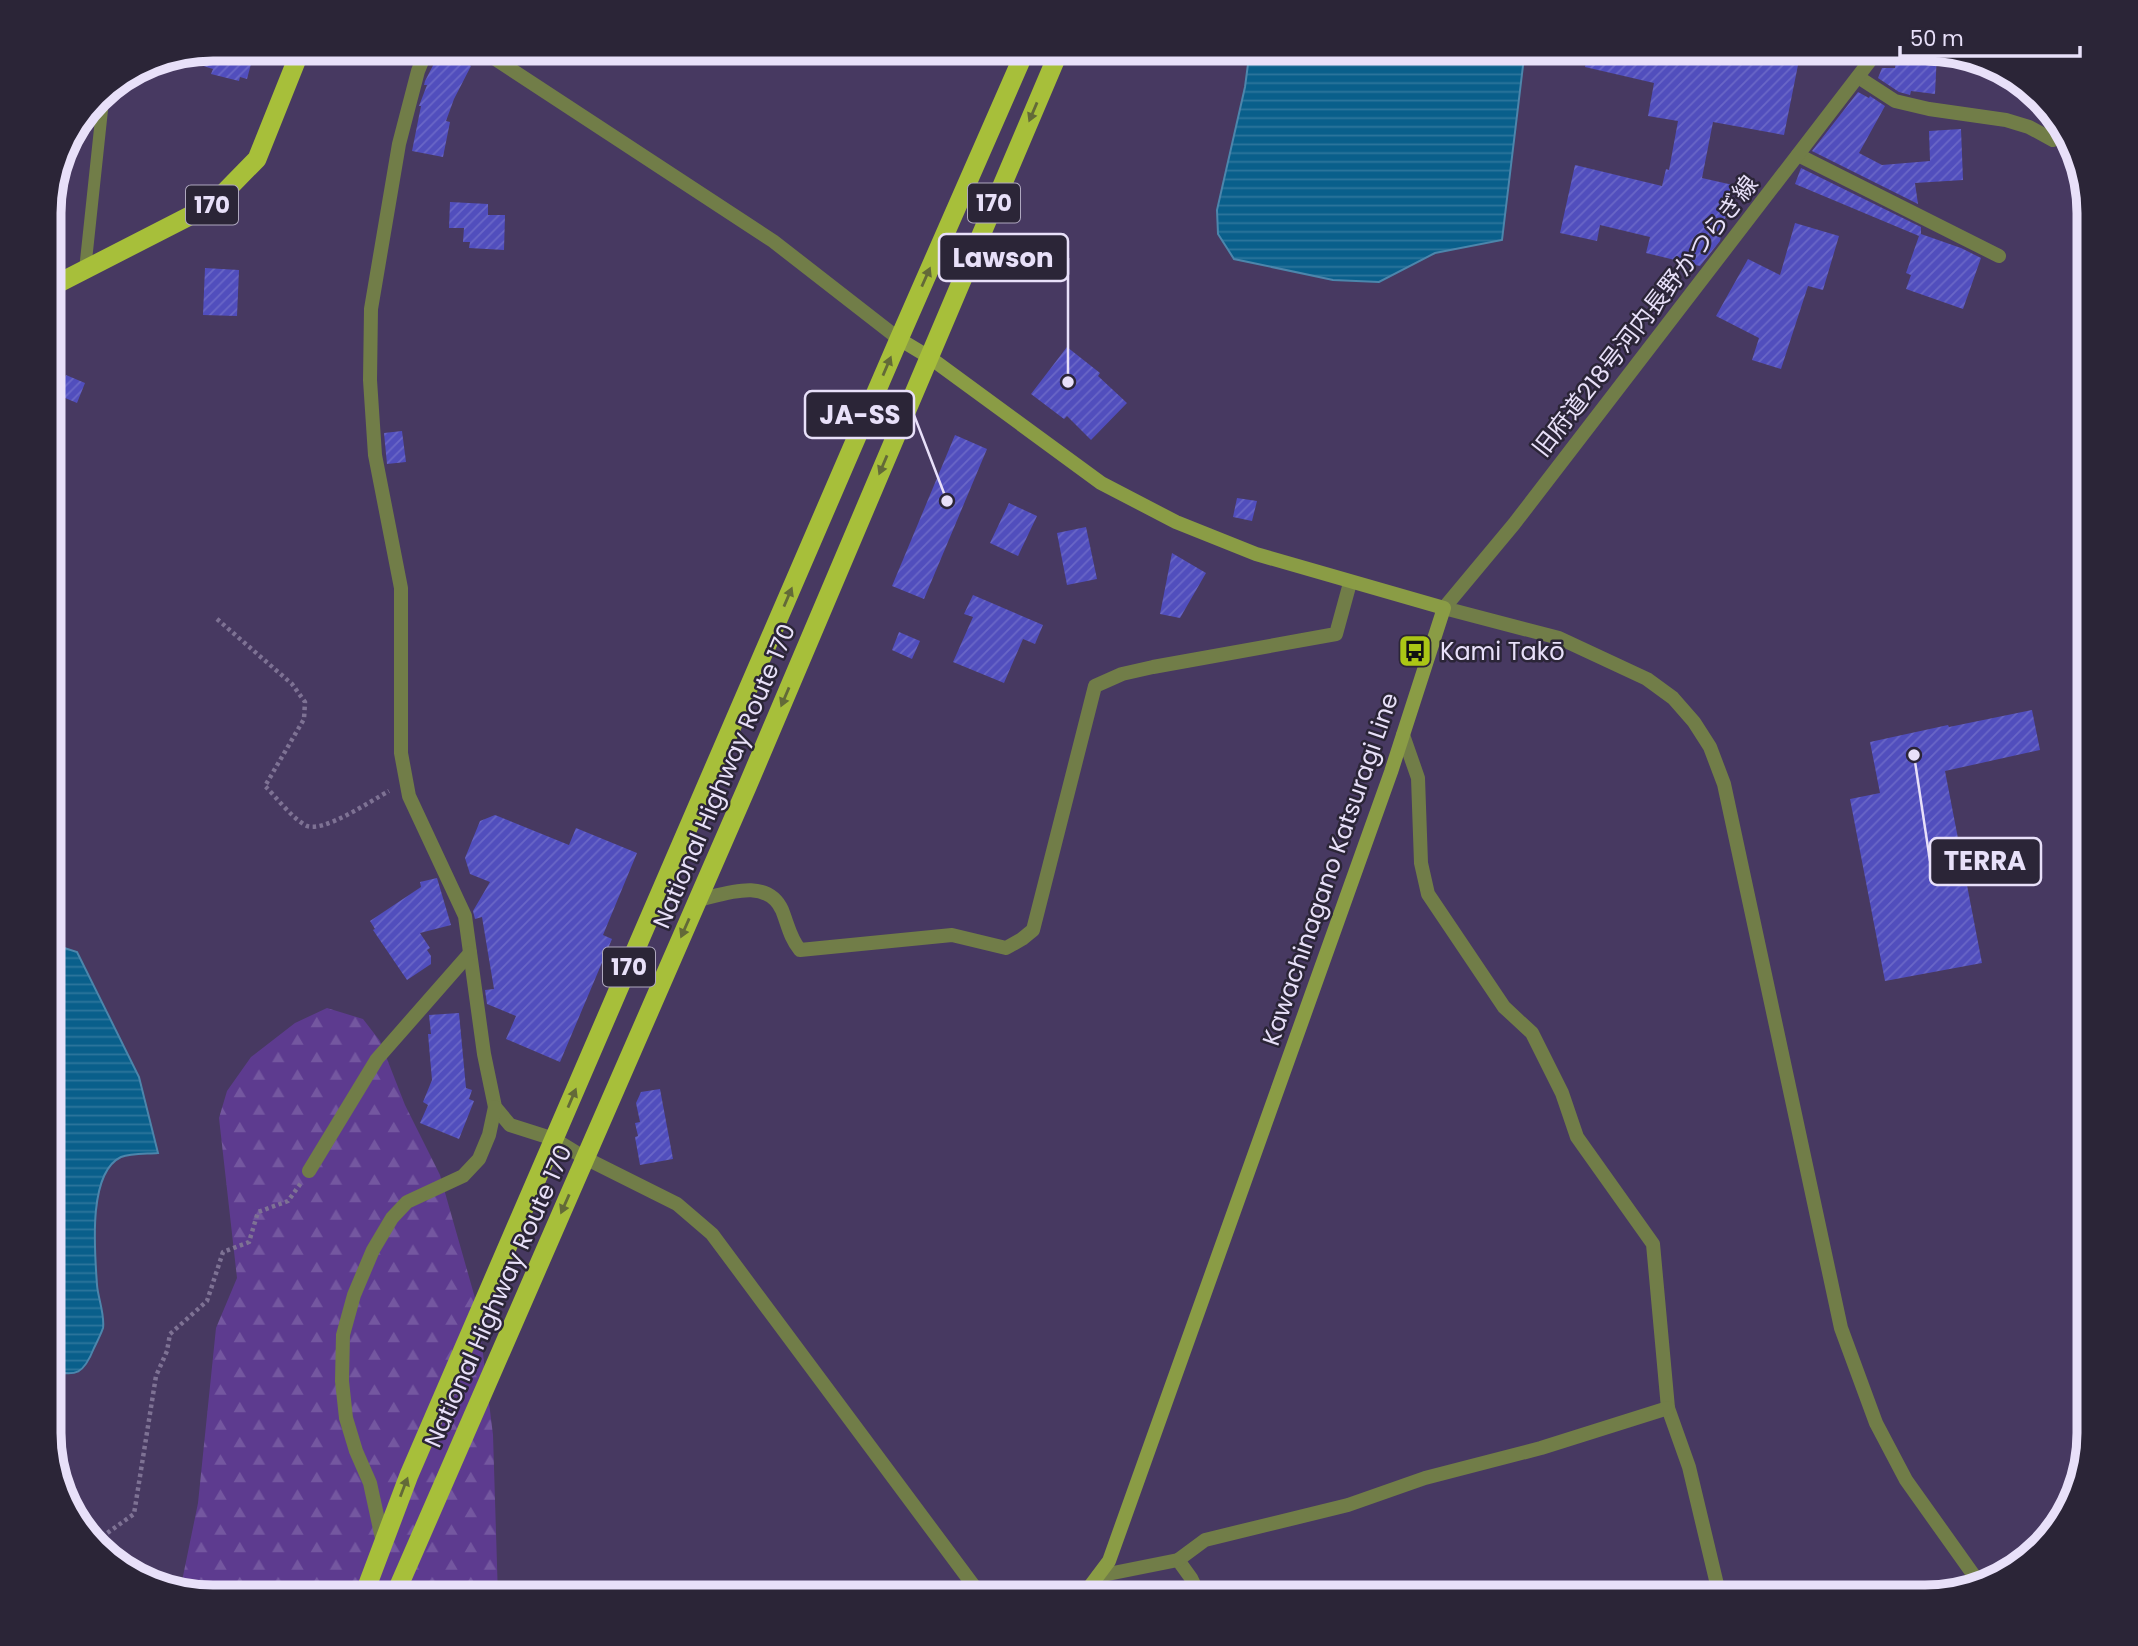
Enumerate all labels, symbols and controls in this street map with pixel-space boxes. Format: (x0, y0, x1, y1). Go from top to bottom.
scale bar (1900, 14, 2080, 58)
text: 50 m (1910, 24, 1964, 53)
one-way arrow (1027, 101, 1038, 122)
street label: 旧府道218号河内長野かつらぎ線 (1525, 168, 1765, 464)
road number: 170 (968, 184, 1020, 222)
road number: 170 (186, 186, 238, 224)
callout: Lawson (939, 234, 1068, 281)
text: Lawson (952, 240, 1054, 276)
one-way arrow (921, 266, 932, 287)
one-way arrow (882, 355, 893, 376)
callout: JA-SS (805, 391, 914, 438)
text: JA-SS (819, 397, 901, 433)
one-way arrow (877, 454, 888, 475)
one-way arrow (782, 587, 794, 607)
street label: National Highway Route 170 (645, 619, 803, 933)
bus stop icon: Kami Takō (1396, 632, 1434, 670)
place label: Kami Takō (1440, 635, 1565, 668)
one-way arrow (779, 687, 791, 707)
street label: Kawachinagano Katsuragi Line (1254, 688, 1406, 1050)
callout: TERRA (1930, 838, 2041, 885)
text: TERRA (1944, 843, 2026, 879)
one-way arrow (680, 918, 691, 939)
road number: 170 (603, 948, 655, 986)
one-way arrow (567, 1088, 578, 1109)
street label: National Highway Route 170 (416, 1139, 580, 1453)
one-way arrow (559, 1194, 571, 1214)
one-way arrow (399, 1477, 410, 1498)

